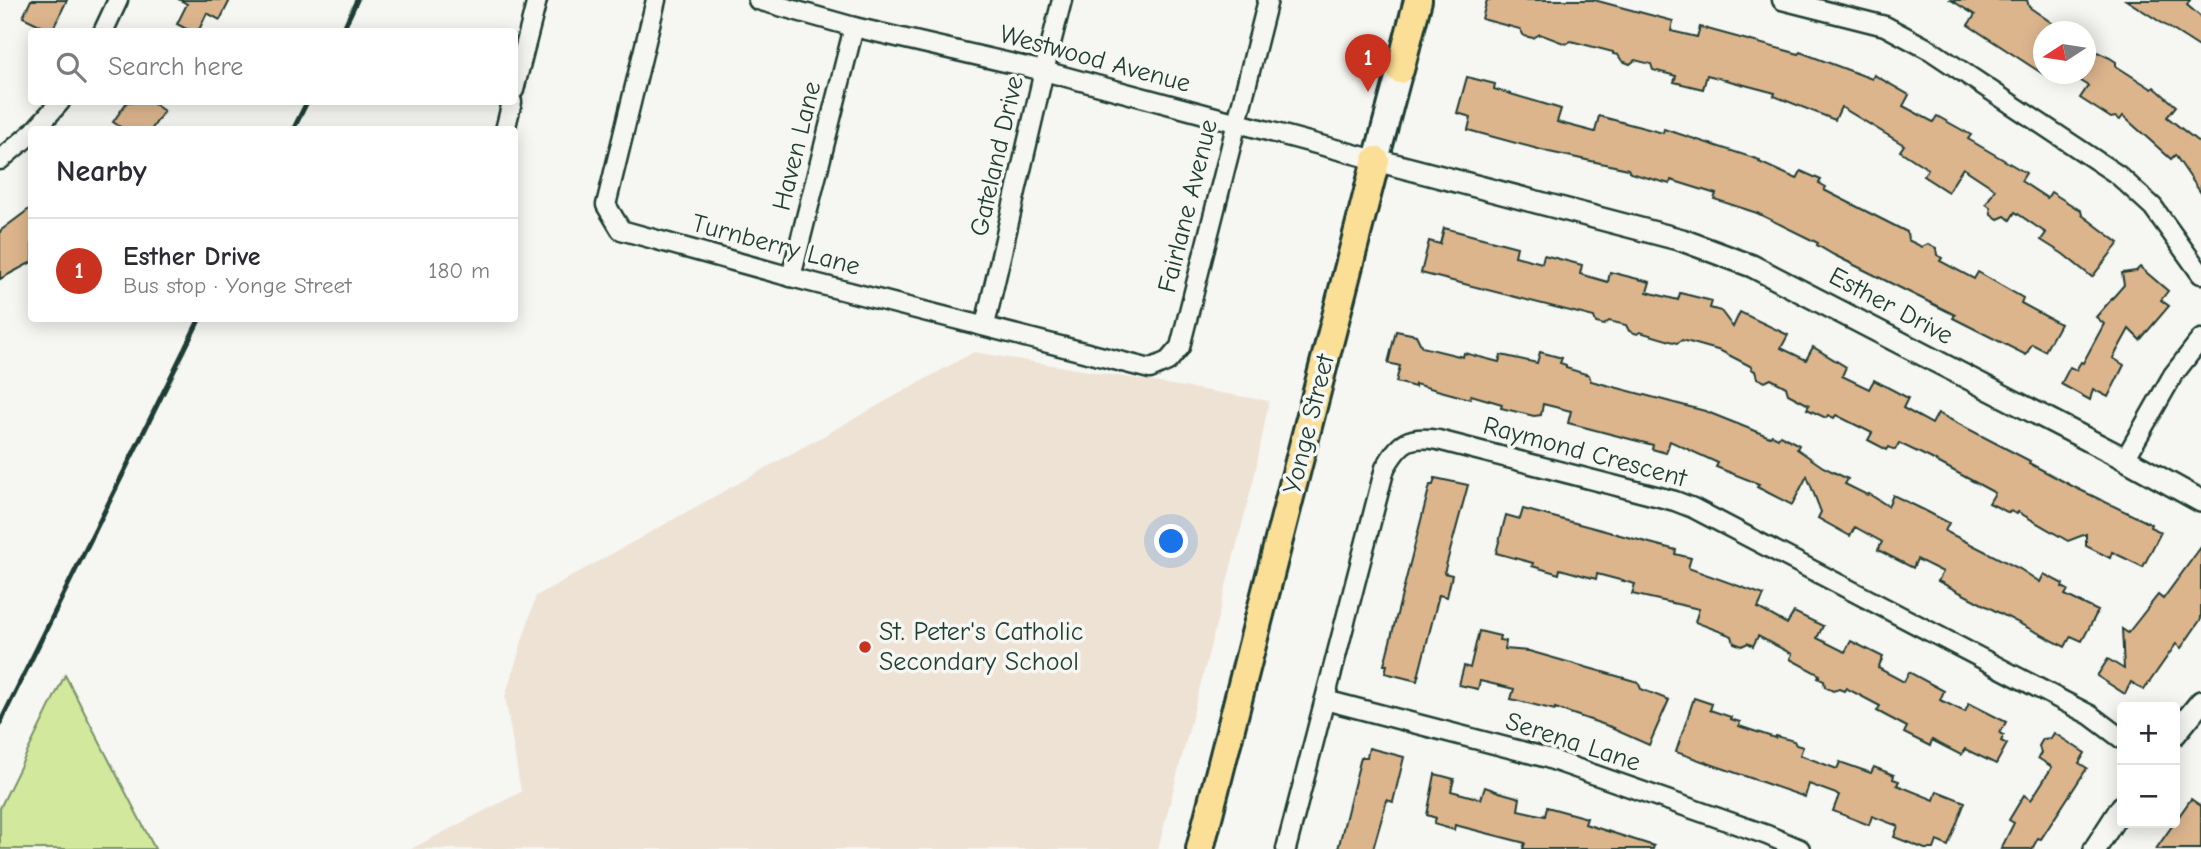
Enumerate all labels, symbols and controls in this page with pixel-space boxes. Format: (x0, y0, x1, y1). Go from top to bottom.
street label: Westwood Avenue (996, 19, 1194, 99)
north arrow (2033, 21, 2096, 84)
search box (28, 28, 518, 105)
pin: 1 (1345, 34, 1391, 92)
icon: search (52, 48, 90, 86)
text: Search here (108, 52, 243, 82)
street label: Gateland Drive (964, 73, 1030, 239)
street label: Haven Lane (766, 78, 828, 214)
street label: Fairlane Avenue (1152, 116, 1224, 296)
text: Nearby (56, 154, 147, 189)
street label: Turnberry Lane (689, 208, 863, 282)
text: Esther Drive (123, 242, 261, 272)
text: 1 (74, 257, 84, 284)
text: 180 m (428, 257, 490, 284)
street label: Esther Drive (1824, 261, 1958, 351)
text: Bus stop · Yonge Street (123, 272, 352, 299)
street label: Yonge Street (1277, 350, 1341, 497)
street label: Raymond Crescent (1480, 410, 1691, 494)
your location (1154, 524, 1188, 558)
place label: St. Peter's Catholic Secondary School (879, 617, 1083, 677)
marker: St. Peter's Catholic Secondary School (857, 639, 873, 655)
map controls (2117, 702, 2180, 828)
button: + (2117, 702, 2180, 765)
street label: Serena Lane (1502, 706, 1644, 778)
button: − (2117, 765, 2180, 828)

